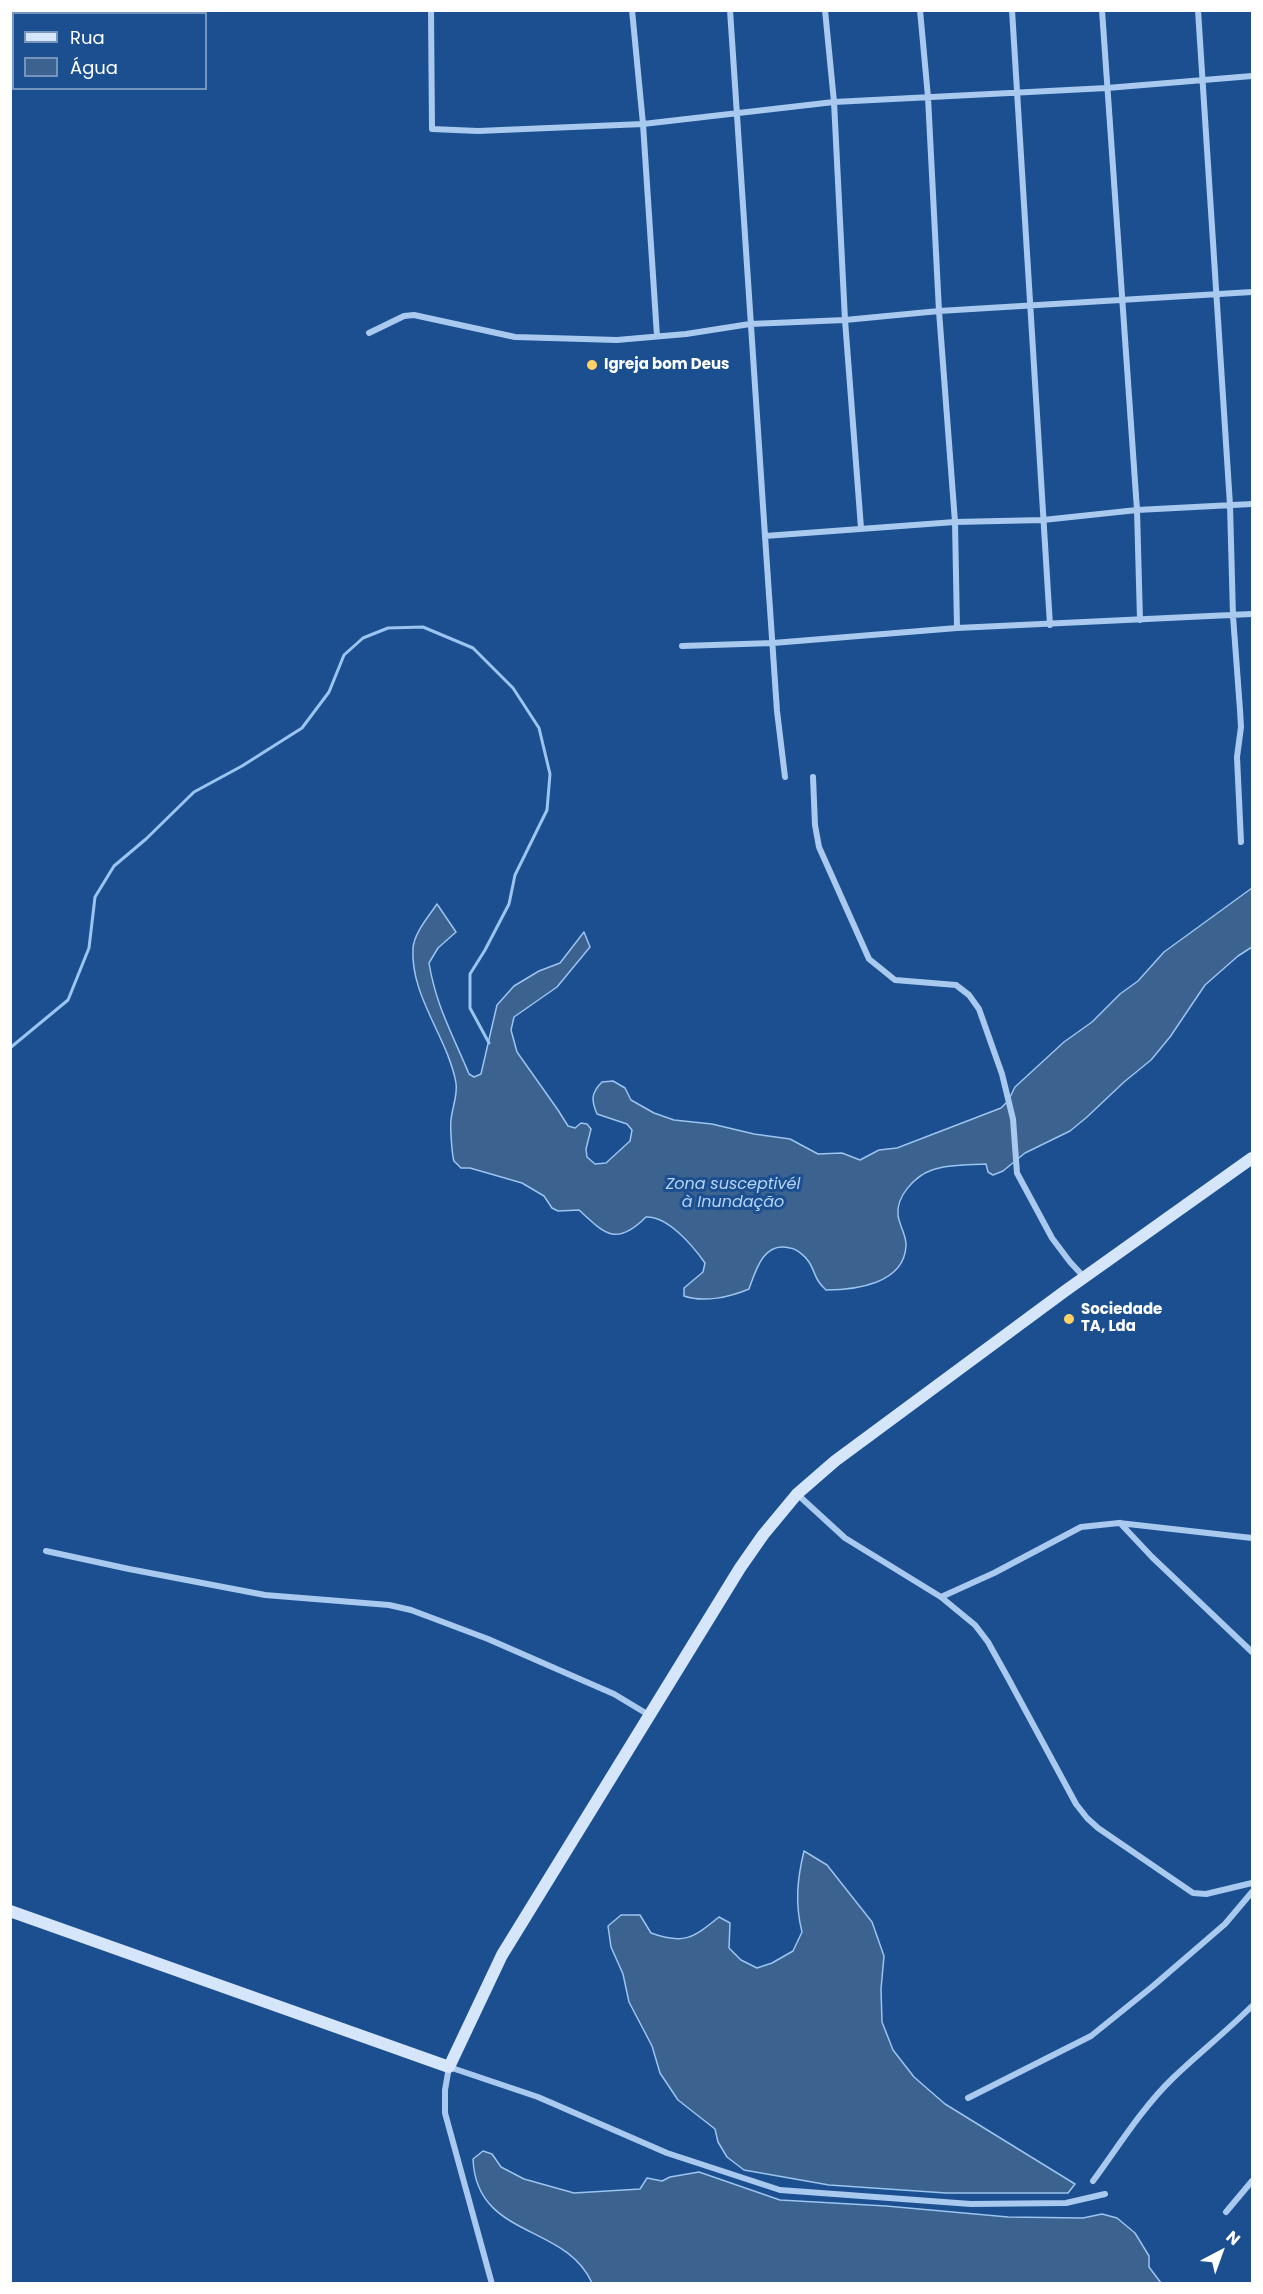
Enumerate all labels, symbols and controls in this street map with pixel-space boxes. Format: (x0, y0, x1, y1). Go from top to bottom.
legend (12, 12, 207, 90)
text: Rua (70, 25, 105, 50)
text: Água (70, 55, 118, 80)
place label: Igreja bom Deus (604, 356, 729, 374)
marker: Igreja bom Deus (585, 358, 599, 372)
water label: Zona susceptivél à Inundação (666, 1175, 800, 1213)
place label: Sociedade TA, Lda (1081, 1301, 1162, 1336)
marker: Sociedade TA, Lda (1062, 1312, 1076, 1326)
north arrow (1191, 2222, 1251, 2282)
text: N (1221, 2225, 1245, 2251)

